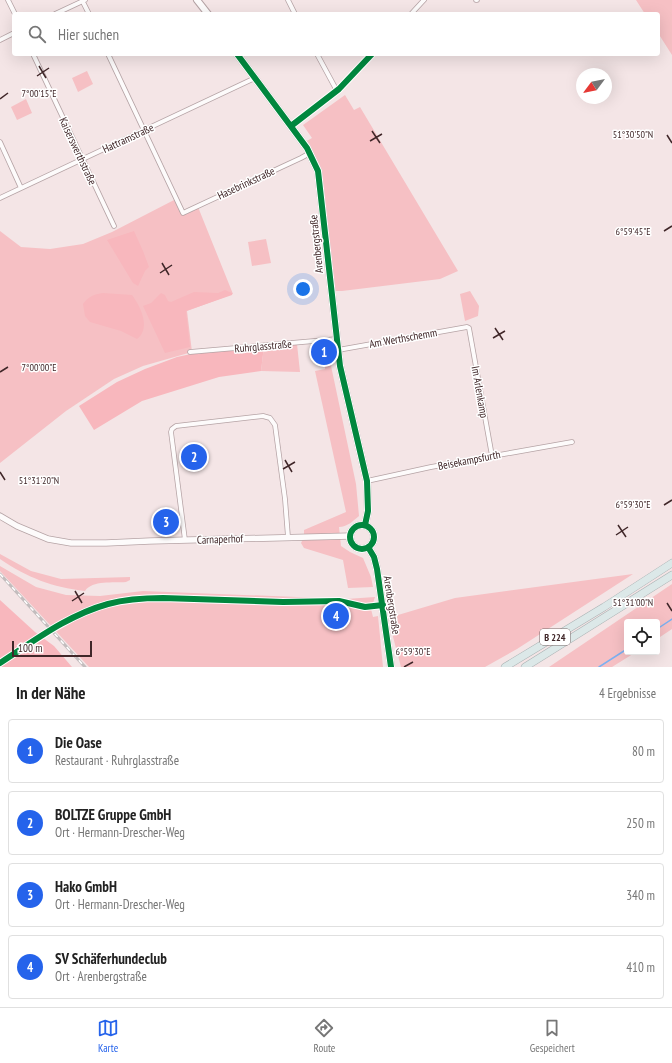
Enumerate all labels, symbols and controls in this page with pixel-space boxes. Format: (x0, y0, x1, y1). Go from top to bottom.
search box (12, 12, 660, 56)
icon: search (26, 23, 48, 45)
text: Hier suchen (58, 25, 119, 44)
north arrow (576, 68, 612, 104)
text: 7°00'15"E (22, 87, 56, 100)
street label: Kaiserswerthstraße (56, 115, 100, 188)
street label: Hattramstraße (100, 120, 156, 156)
text: 51°30'50"N (613, 128, 653, 141)
street label: Hasebrinkstraße (215, 163, 277, 202)
street label: Arenbergstraße (306, 214, 326, 274)
text: 6°59'45"E (616, 225, 650, 238)
your location (293, 279, 313, 299)
street label: Am Werthschemm (368, 325, 438, 351)
street label: Ruhrglasstraße (234, 336, 293, 355)
pin: 1 (311, 337, 337, 367)
text: 7°00'00"E (22, 361, 56, 374)
street label: Im Arlenkamp (469, 365, 491, 419)
pin: 2 (181, 442, 207, 472)
street label: Beisekampsfurth (437, 447, 502, 473)
text: 51°31'20"N (19, 474, 59, 487)
text: 6°59'30"E (616, 498, 650, 511)
pin: 3 (153, 507, 179, 537)
street label: Carnaperhof (197, 531, 244, 547)
street label: Arenbergstraße (380, 575, 404, 636)
text: 51°31'00"N (613, 596, 653, 609)
pin: 4 (323, 601, 349, 631)
map controls (624, 619, 660, 655)
button: locate (624, 619, 660, 655)
road number: B 224 (540, 629, 570, 645)
scale bar (12, 639, 92, 658)
text: 100 m (18, 641, 42, 655)
text: 6°59'30"E (396, 645, 430, 658)
text: In der Nähe (16, 682, 86, 704)
text: 4 Ergebnisse (599, 685, 656, 702)
text: Die Oase (55, 733, 102, 752)
text: 1 (27, 743, 33, 760)
text: 80 m (632, 743, 655, 760)
text: Restaurant · Ruhrglasstraße (55, 752, 179, 769)
text: BOLTZE Gruppe GmbH (55, 805, 171, 824)
text: 2 (27, 815, 33, 832)
text: 250 m (626, 815, 655, 832)
text: Ort · Hermann-Drescher-Weg (55, 824, 185, 841)
text: Hako GmbH (55, 877, 117, 896)
text: 3 (27, 887, 33, 904)
text: 340 m (626, 887, 655, 904)
text: Ort · Hermann-Drescher-Weg (55, 896, 185, 913)
text: SV Schäferhundeclub (55, 949, 167, 968)
text: 4 (27, 959, 33, 976)
text: 410 m (626, 959, 655, 976)
text: Ort · Arenbergstraße (55, 968, 147, 985)
tab: Karte (97, 1017, 119, 1055)
tab: Route (313, 1017, 335, 1055)
tab: Gespeichert (530, 1017, 575, 1055)

